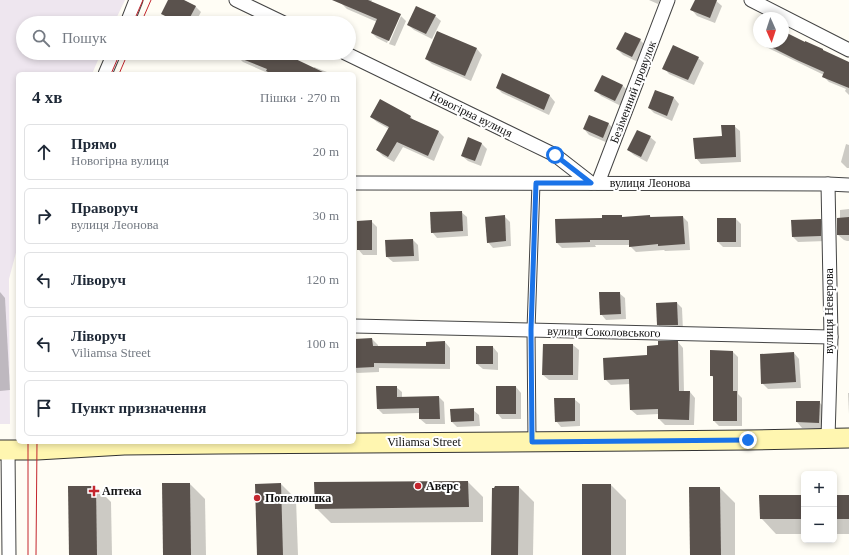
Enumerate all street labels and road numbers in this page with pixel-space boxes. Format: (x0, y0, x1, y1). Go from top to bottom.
street label: Безіменний провулок (607, 38, 659, 145)
street label: Новогірна вулиця (427, 88, 515, 140)
street label: вулиця Леонова (610, 176, 691, 190)
street label: вулиця Неверова (822, 267, 836, 354)
street label: вулиця Соколовського (547, 324, 661, 340)
street label: Viliamsa Street (387, 435, 461, 449)

